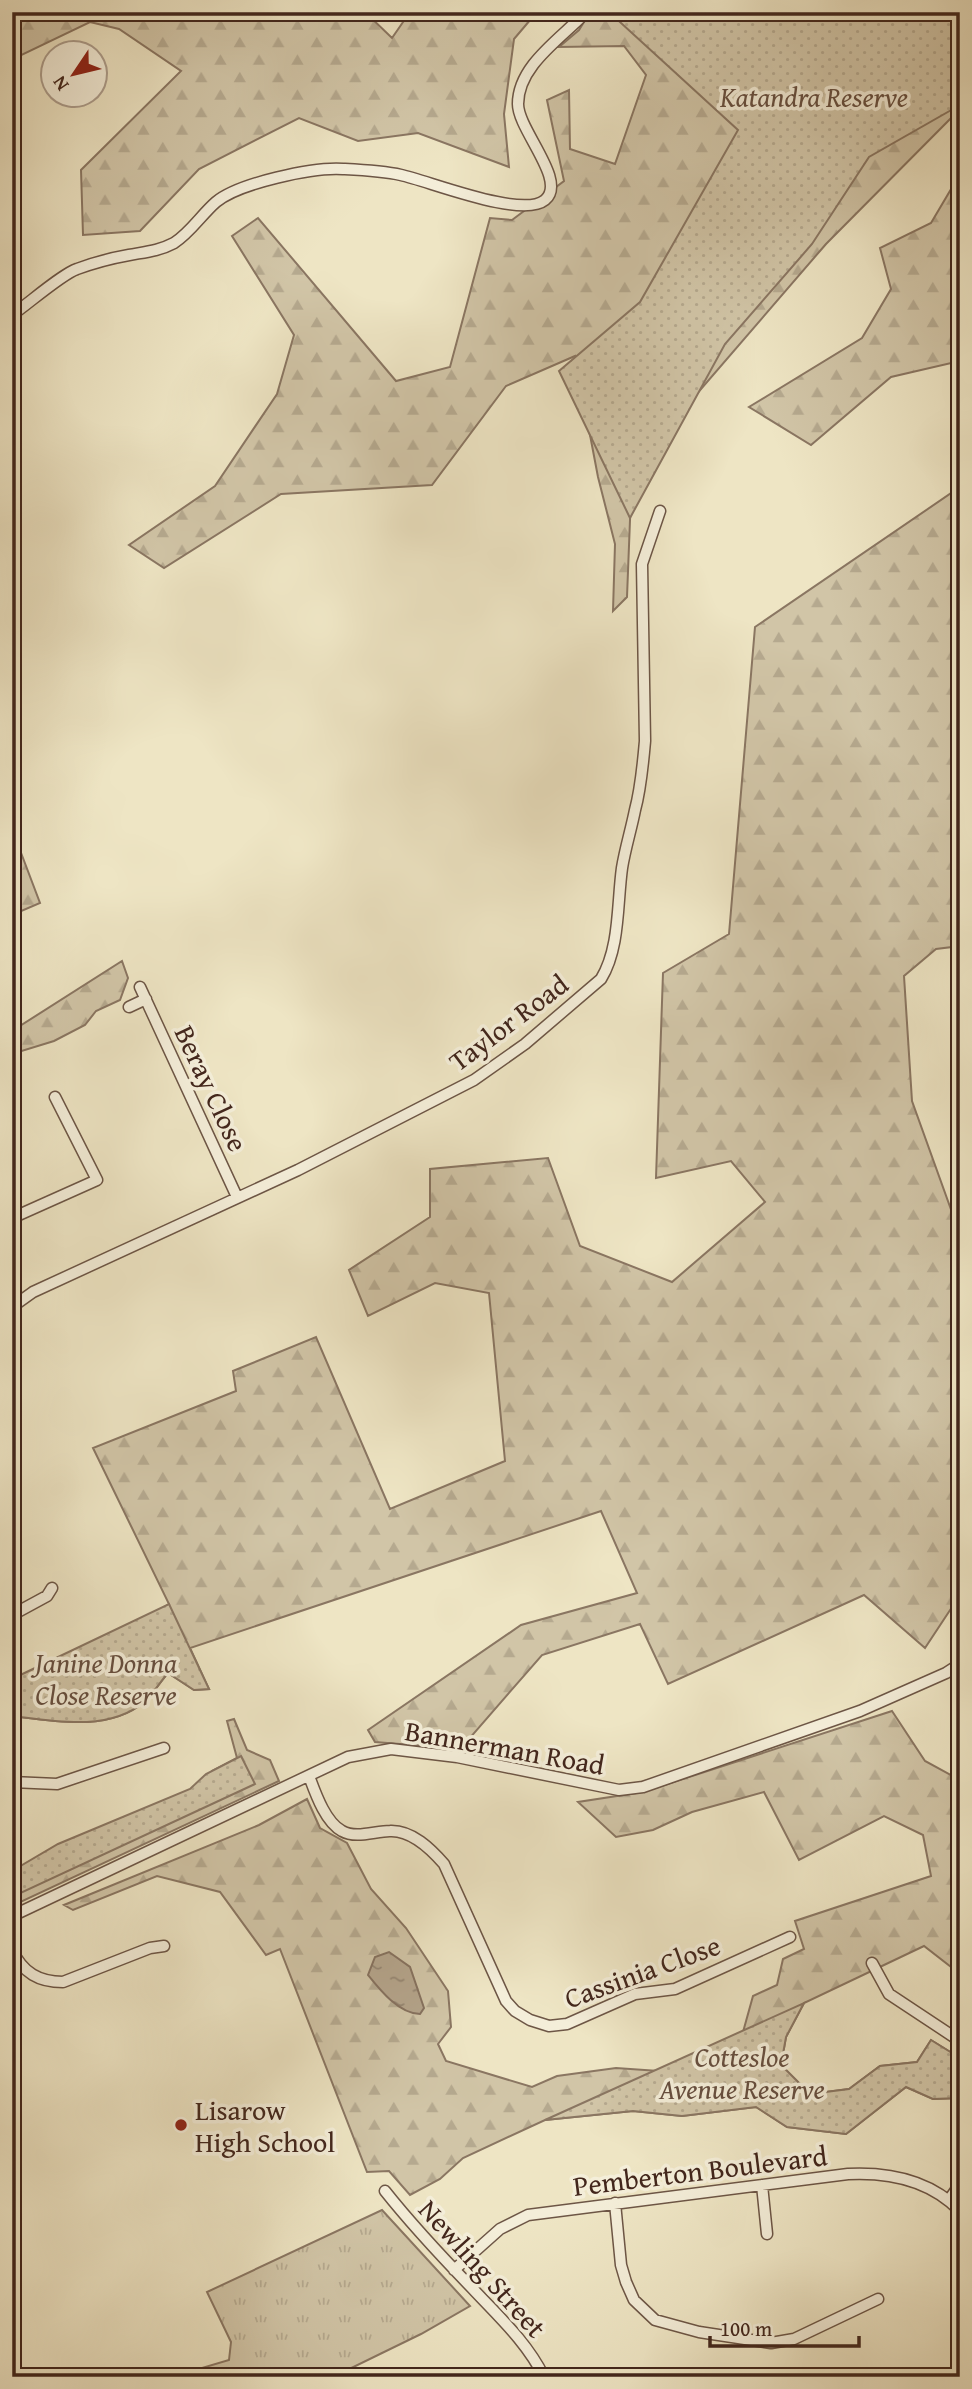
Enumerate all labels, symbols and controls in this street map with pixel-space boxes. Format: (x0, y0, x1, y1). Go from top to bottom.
north arrow (38, 38, 108, 108)
text: N (45, 70, 75, 97)
park label: Katandra Reserve (719, 76, 908, 117)
street label: Taylor Road (440, 963, 576, 1081)
street label: Beray Close (165, 1018, 259, 1158)
park label: Janine Donna Close Reserve (31, 1642, 177, 1715)
street label: Bannerman Road (402, 1709, 608, 1785)
street label: Cassinia Close (558, 1924, 726, 2018)
park label: Cottesloe Avenue Reserve (658, 2036, 825, 2109)
place label: Lisarow High School (195, 2089, 335, 2162)
marker: Lisarow High School (173, 2117, 189, 2133)
street label: Pemberton Boulevard (571, 2134, 829, 2206)
street label: Newling Street (410, 2190, 556, 2346)
scale bar (710, 2305, 858, 2349)
text: 100 m (720, 2313, 772, 2344)

